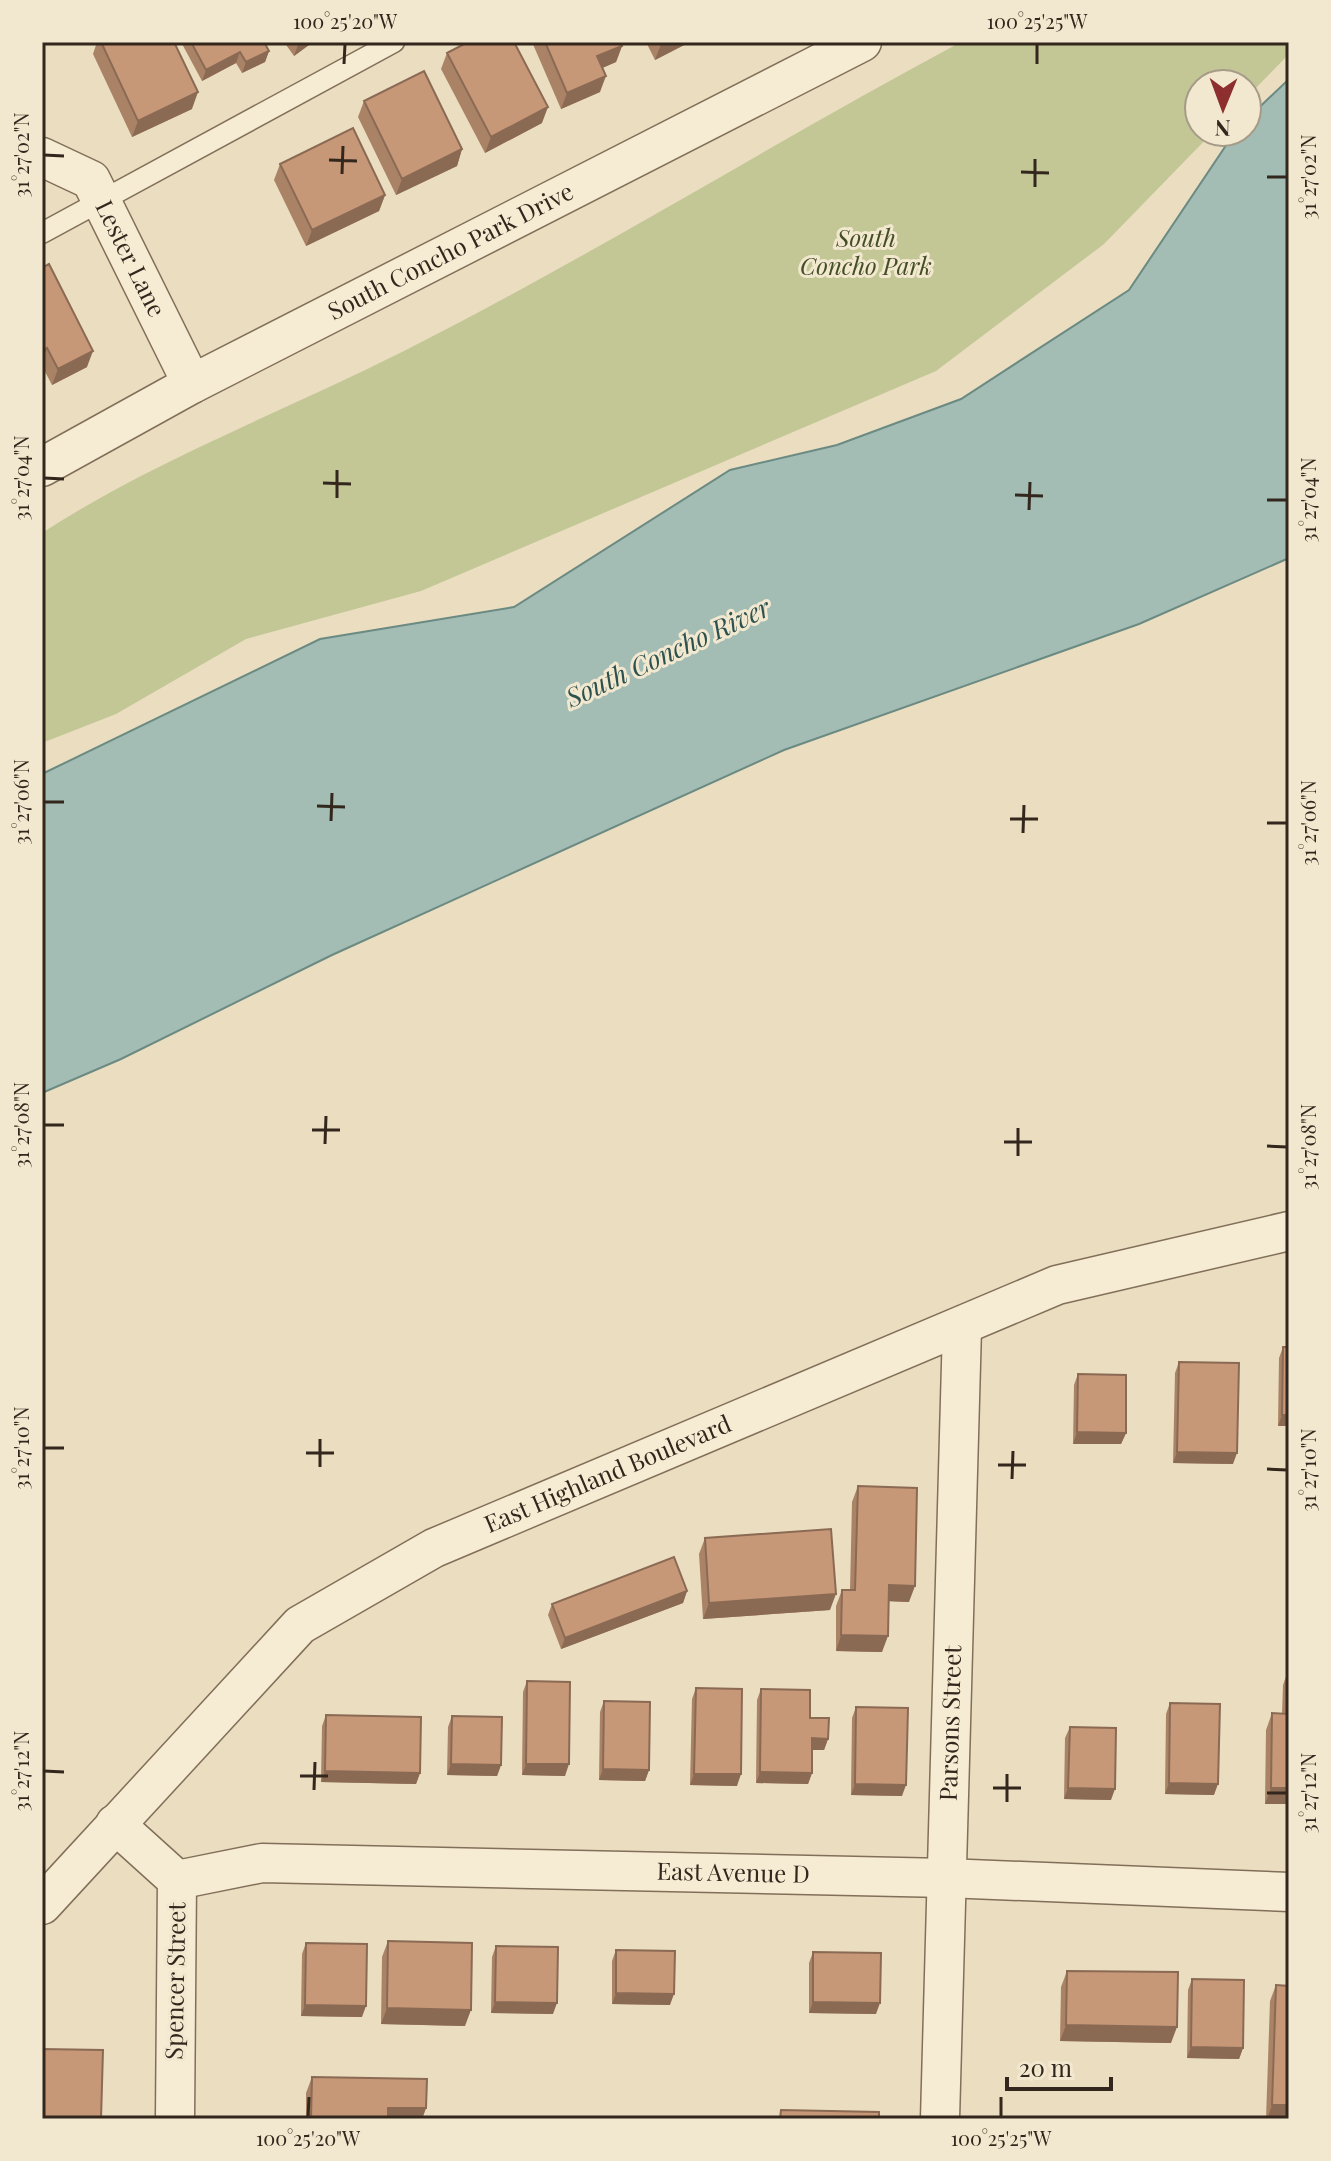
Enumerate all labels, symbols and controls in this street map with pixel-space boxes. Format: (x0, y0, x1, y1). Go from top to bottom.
text: 100°25'20"W (293, 7, 398, 34)
text: 100°25'25"W (987, 7, 1088, 34)
north arrow (1183, 68, 1263, 148)
text: 31°27'02"N (7, 113, 34, 198)
text: N (1214, 114, 1231, 144)
text: 31°27'02"N (1294, 135, 1321, 220)
street label: South Concho Park Drive (322, 174, 578, 326)
street label: Lester Lane (89, 194, 174, 322)
park label: South Concho Park (800, 221, 932, 281)
text: 31°27'04"N (7, 435, 34, 521)
text: 31°27'04"N (1294, 457, 1321, 543)
water label: South Concho River (558, 589, 776, 715)
text: 31°27'06"N (7, 759, 34, 845)
text: 31°27'06"N (1294, 780, 1321, 866)
text: 31°27'08"N (7, 1082, 34, 1168)
text: 31°27'08"N (1294, 1104, 1321, 1190)
text: 31°27'10"N (7, 1406, 34, 1490)
street label: East Highland Boulevard (479, 1406, 735, 1539)
text: 31°27'10"N (1294, 1428, 1321, 1512)
street label: Parsons Street (931, 1644, 967, 1801)
text: 31°27'12"N (7, 1731, 34, 1811)
text: 31°27'12"N (1294, 1753, 1321, 1833)
street label: East Avenue D (656, 1854, 810, 1889)
street label: Spencer Street (157, 1901, 191, 2060)
scale bar (1007, 2041, 1111, 2091)
text: 20 m (1019, 2051, 1072, 2083)
text: 100°25'20"W (256, 2124, 361, 2151)
text: 100°25'25"W (951, 2124, 1052, 2151)

